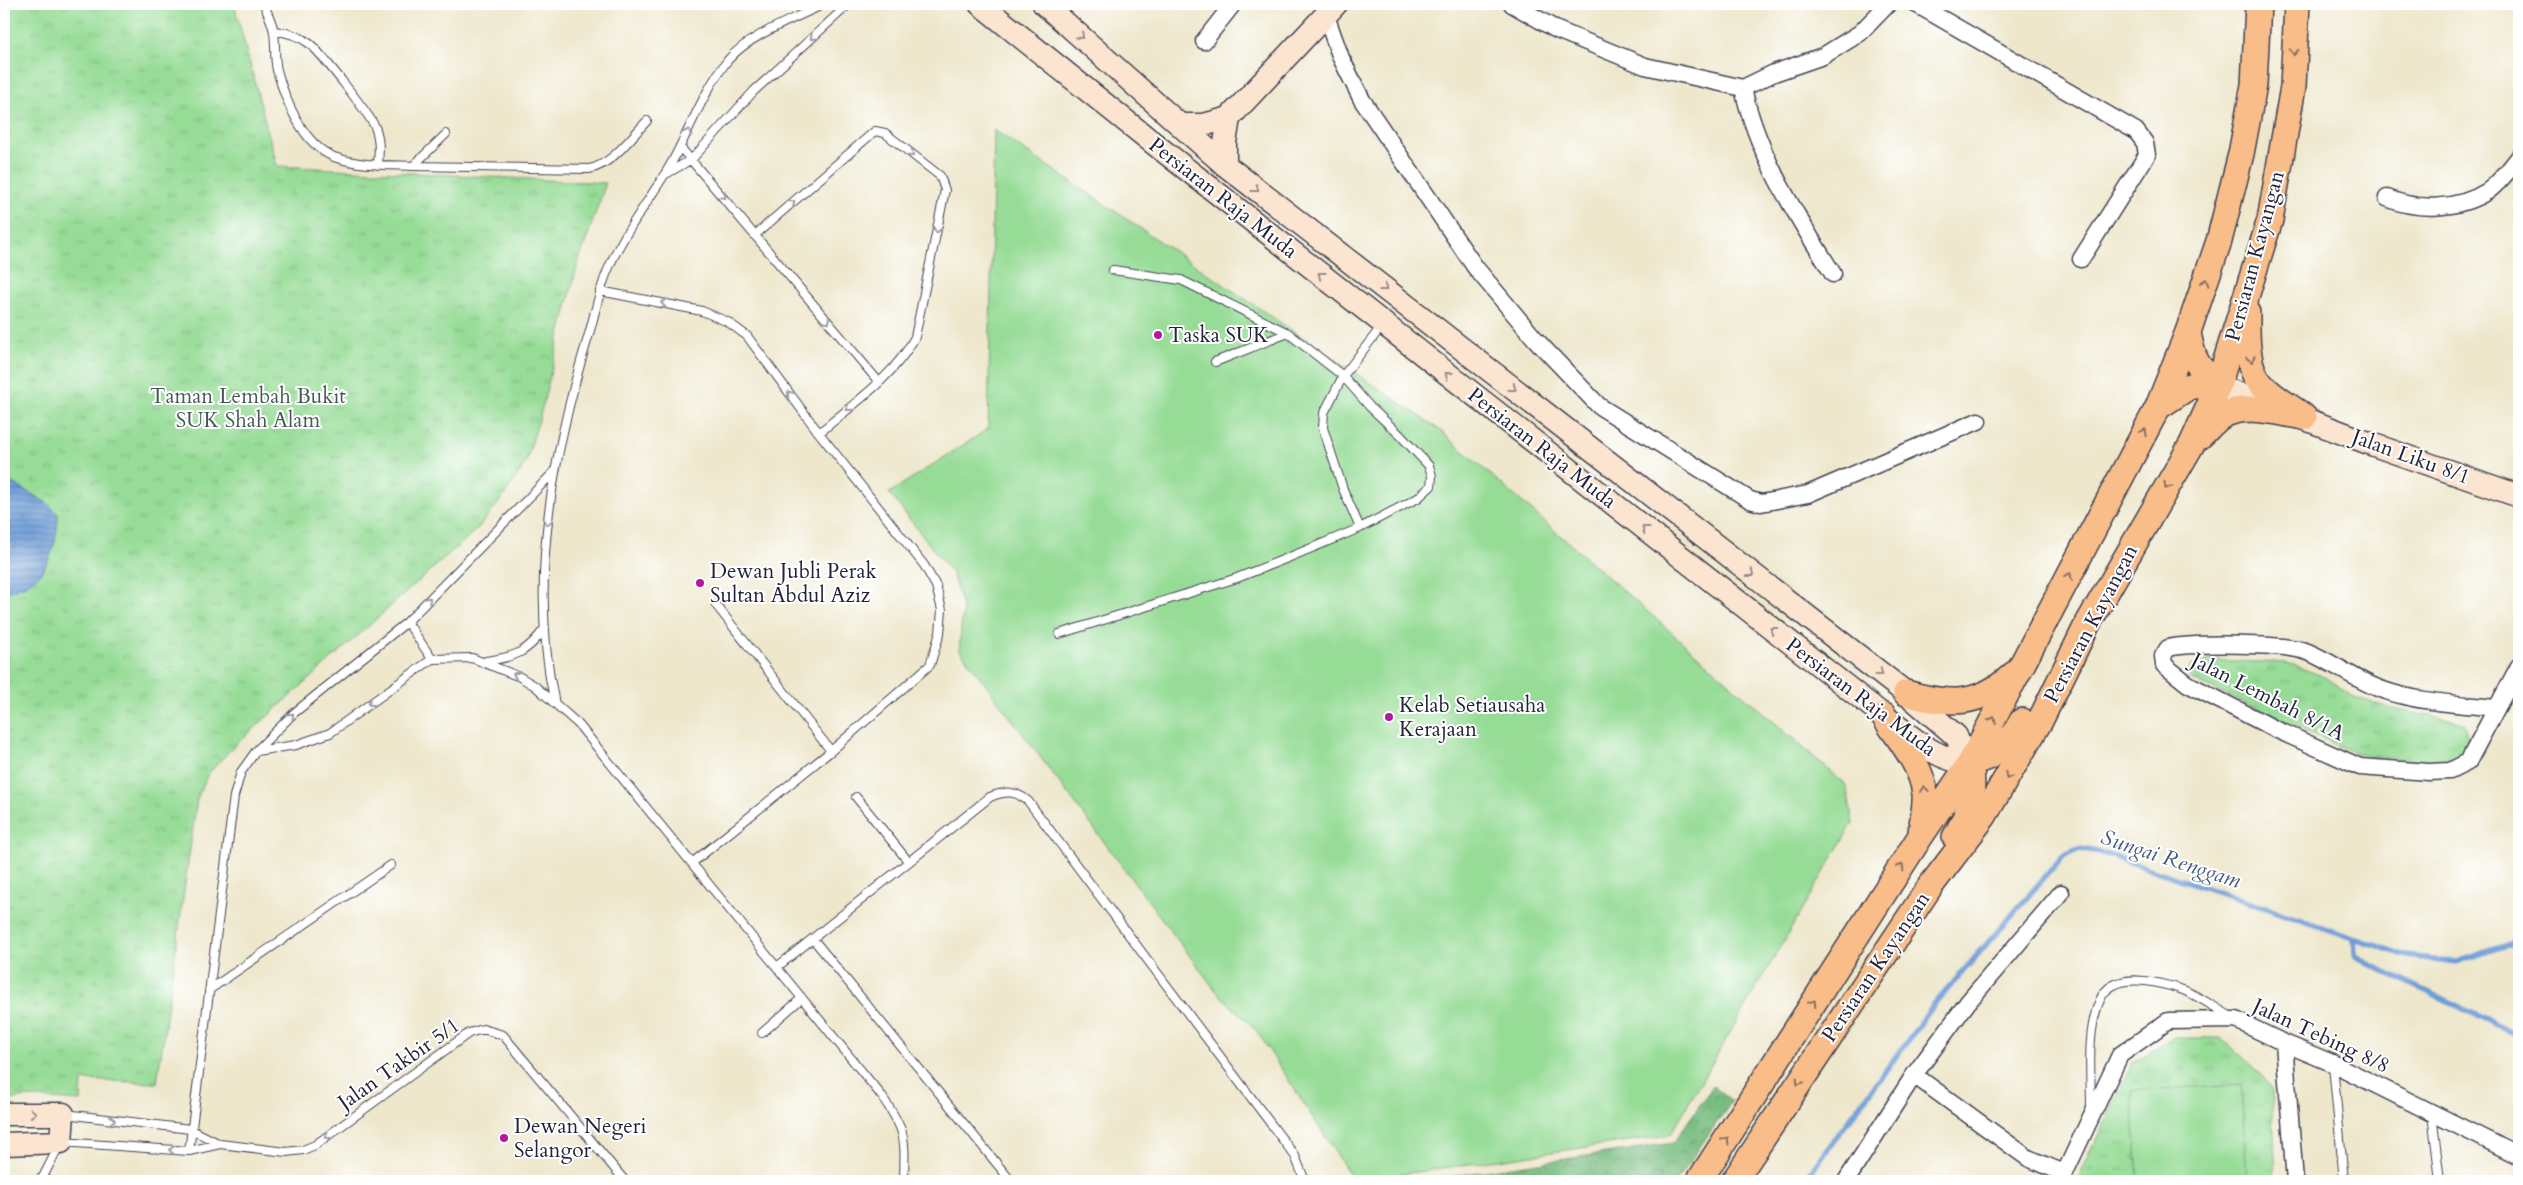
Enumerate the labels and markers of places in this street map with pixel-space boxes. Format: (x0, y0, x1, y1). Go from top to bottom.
place label: Taska SUK (1168, 321, 1269, 350)
marker: Taska SUK (1152, 329, 1164, 341)
place label: Dewan Jubli Perak Sultan Abdul Aziz (710, 557, 878, 610)
marker: Dewan Jubli Perak Sultan Abdul Aziz (694, 577, 706, 589)
place label: Kelab Setiausaha Kerajaan (1399, 691, 1545, 744)
marker: Kelab Setiausaha Kerajaan (1383, 711, 1395, 723)
place label: Dewan Negeri Selangor (514, 1112, 647, 1165)
marker: Dewan Negeri Selangor (498, 1132, 510, 1144)

